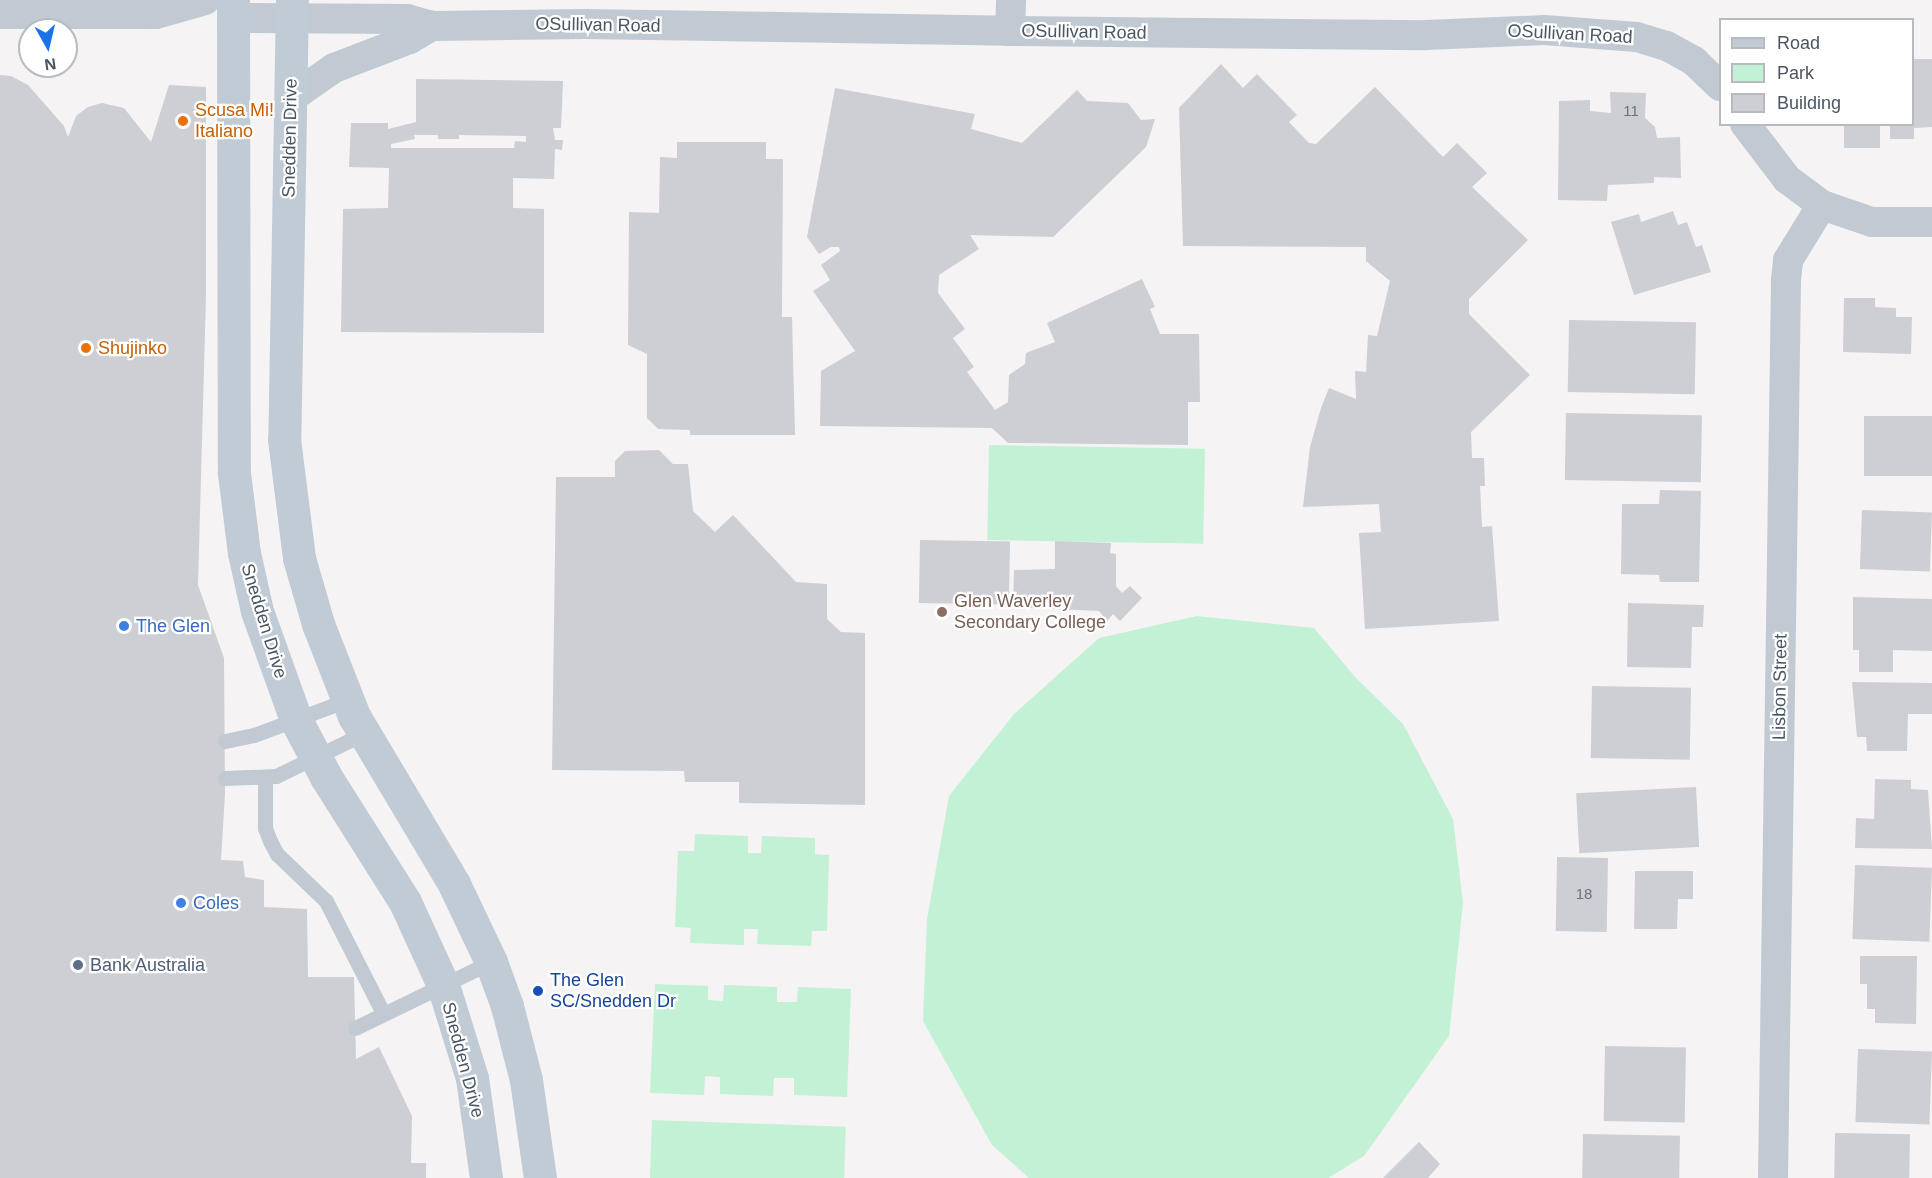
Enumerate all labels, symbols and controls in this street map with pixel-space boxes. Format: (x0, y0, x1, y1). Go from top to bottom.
street label: OSullivan Road (535, 13, 661, 37)
north arrow (18, 18, 78, 78)
legend (1719, 18, 1914, 126)
street label: OSullivan Road (1021, 20, 1147, 44)
street label: OSullivan Road (1507, 20, 1633, 48)
text: Road (1777, 33, 1820, 53)
text: N (43, 55, 57, 74)
text: Park (1777, 63, 1814, 83)
street label: Snedden Drive (278, 78, 302, 198)
text: Building (1777, 93, 1841, 113)
place label: Scusa Mi! Italiano (195, 100, 274, 142)
house number: 11 (1623, 102, 1639, 120)
marker: Scusa Mi! Italiano (176, 114, 190, 128)
place label: Shujinko (98, 337, 167, 359)
marker: Shujinko (79, 341, 93, 355)
street label: Snedden Drive (236, 561, 292, 681)
place label: Glen Waverley Secondary College (954, 591, 1106, 634)
marker: Glen Waverley Secondary College (935, 605, 949, 619)
place label: The Glen (136, 615, 210, 637)
marker: The Glen (117, 619, 131, 633)
street label: Lisbon Street (1768, 634, 1792, 740)
house number: 18 (1576, 885, 1592, 903)
place label: Coles (193, 892, 239, 914)
marker: Coles (174, 896, 188, 910)
place label: Bank Australia (90, 954, 206, 976)
marker: Bank Australia (71, 958, 85, 972)
place label: The Glen SC/Snedden Dr (550, 970, 676, 1012)
marker: The Glen SC/Snedden Dr (531, 984, 545, 998)
street label: Snedden Drive (437, 1000, 489, 1120)

